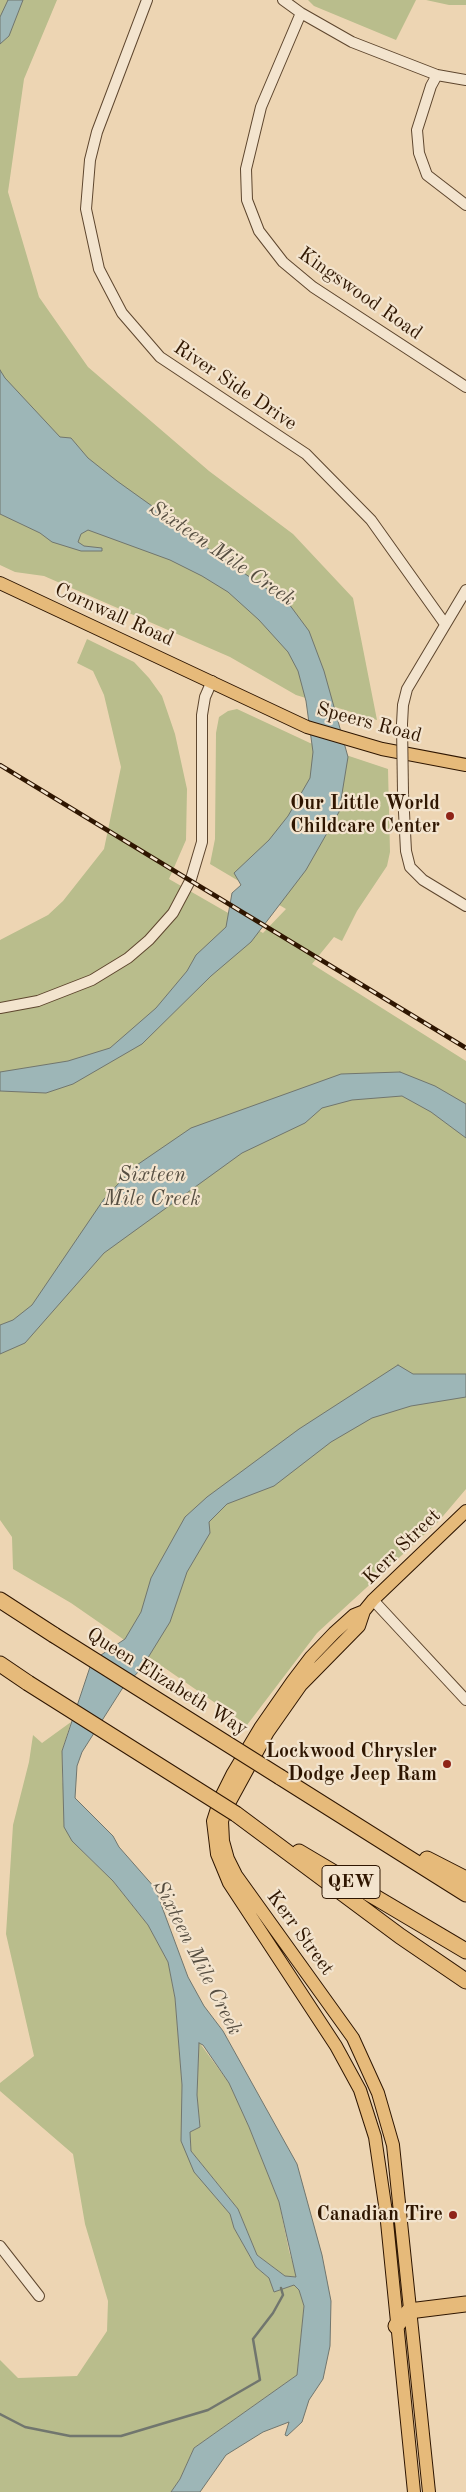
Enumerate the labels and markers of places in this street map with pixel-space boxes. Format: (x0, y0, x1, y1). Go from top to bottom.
place label: Our Little World Childcare Center (290, 792, 440, 839)
marker: Our Little World Childcare Center (444, 810, 456, 822)
place label: Lockwood Chrysler Dodge Jeep Ram (266, 1740, 437, 1787)
marker: Lockwood Chrysler Dodge Jeep Ram (441, 1758, 453, 1770)
place label: Canadian Tire (316, 2203, 443, 2227)
marker: Canadian Tire (447, 2209, 459, 2221)

